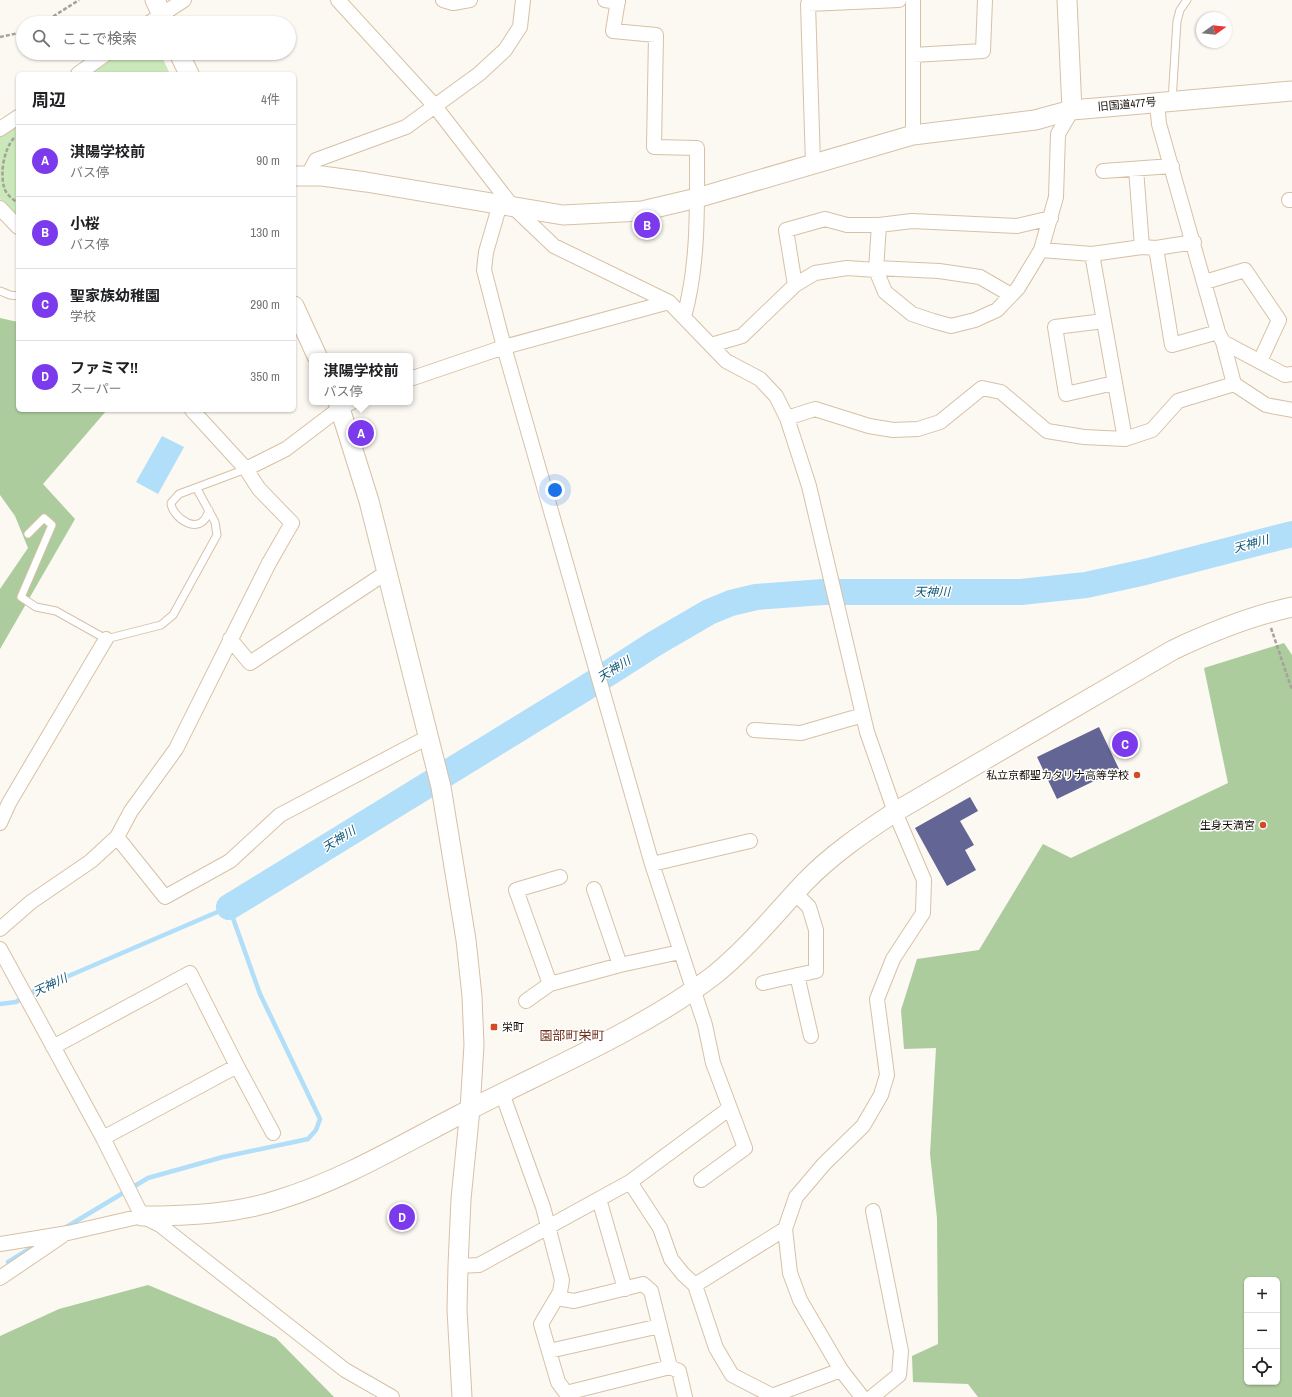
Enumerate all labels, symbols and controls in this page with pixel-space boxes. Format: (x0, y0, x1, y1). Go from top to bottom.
north arrow (1196, 12, 1232, 48)
search box (16, 16, 296, 60)
icon: search (30, 27, 52, 49)
text: ここで検索 (62, 28, 137, 49)
text: 周辺 (32, 88, 66, 111)
text: 4件 (261, 91, 280, 108)
street label: 旧国道477号 (1097, 94, 1157, 114)
text: 淇陽学校前 (70, 141, 145, 162)
text: A (41, 152, 49, 169)
text: 90 m (256, 152, 280, 169)
text: バス停 (70, 164, 109, 181)
pin: B (634, 210, 660, 240)
text: 小桜 (70, 213, 100, 234)
text: B (41, 224, 49, 241)
text: 130 m (250, 224, 280, 241)
text: バス停 (70, 236, 109, 253)
text: 聖家族幼稚園 (70, 285, 160, 306)
text: C (41, 296, 49, 313)
text: 290 m (250, 296, 280, 313)
text: 学校 (70, 308, 96, 325)
popup (309, 353, 413, 405)
text: ファミマ!! (70, 357, 138, 378)
text: 淇陽学校前 (323, 360, 399, 381)
text: D (41, 368, 49, 385)
text: 350 m (250, 368, 280, 385)
text: スーパー (70, 380, 122, 397)
text: バス停 (323, 383, 363, 400)
pin: A (348, 418, 374, 448)
your location (545, 480, 565, 500)
water label: 天神川 (1232, 531, 1272, 556)
water label: 天神川 (914, 584, 952, 600)
water label: 天神川 (594, 652, 635, 685)
pin: C (1112, 729, 1138, 759)
place label: 私立京都聖カタリナ高等学校 (986, 768, 1129, 782)
marker: 私立京都聖カタリナ高等学校 (1132, 770, 1142, 780)
place label: 生身天満宮 (1200, 818, 1255, 832)
marker: 生身天満宮 (1258, 820, 1268, 830)
water label: 天神川 (319, 822, 360, 855)
water label: 天神川 (30, 969, 72, 1000)
place label: 栄町 (502, 1020, 524, 1034)
marker: 栄町 (489, 1022, 499, 1032)
district label: 園部町栄町 (539, 1027, 605, 1044)
pin: D (389, 1202, 415, 1232)
map controls (1244, 1277, 1280, 1385)
button: + (1244, 1277, 1280, 1313)
button: − (1244, 1313, 1280, 1349)
button: locate (1244, 1349, 1280, 1385)

